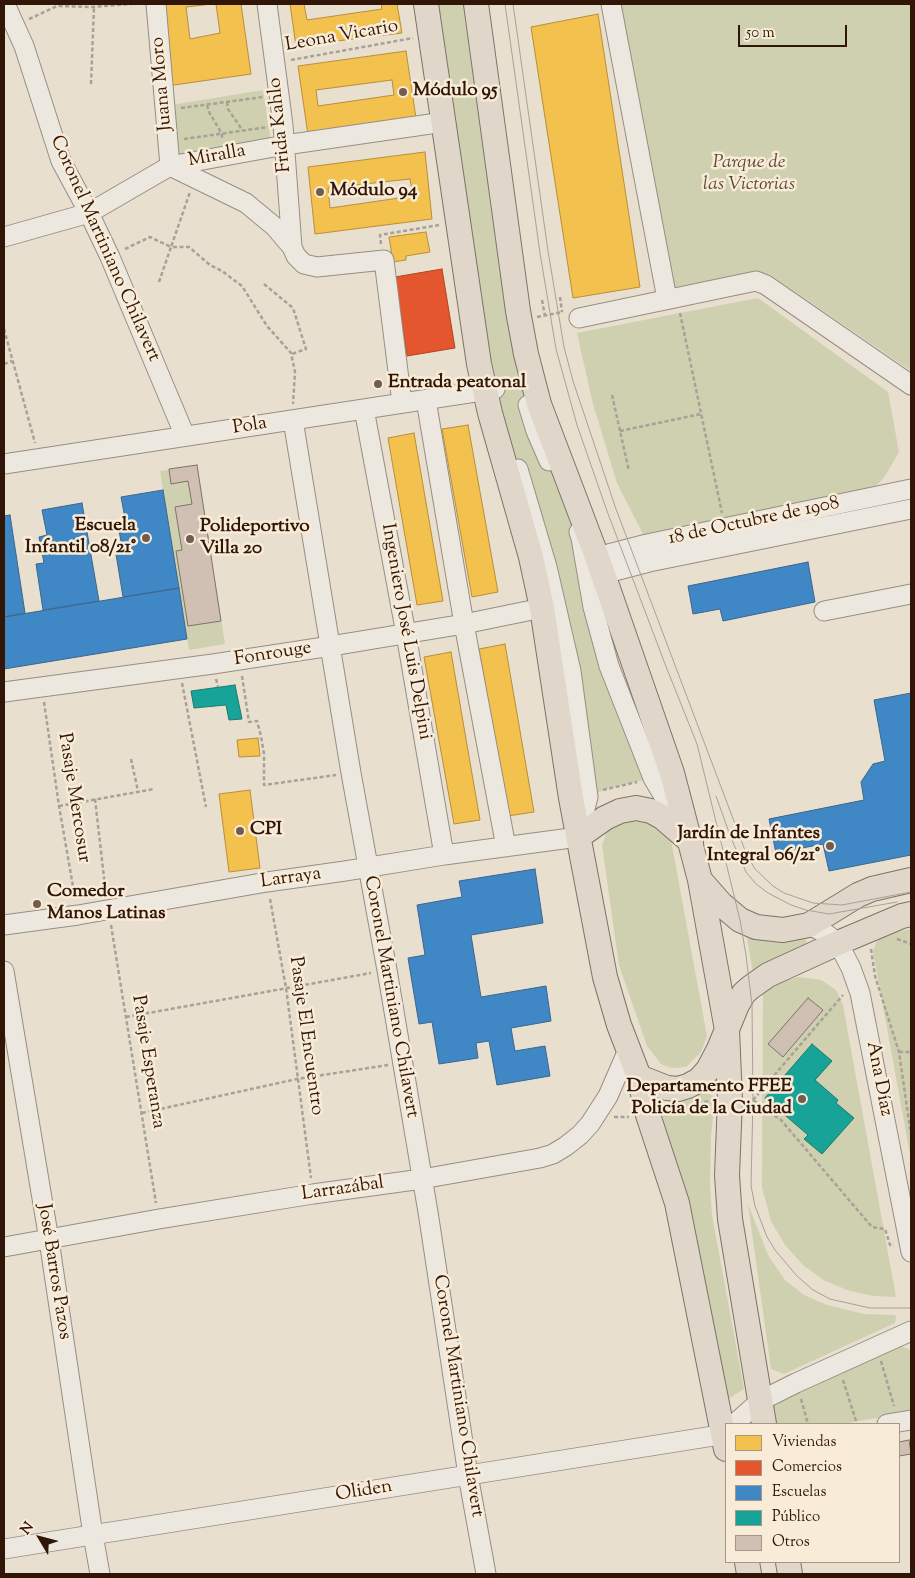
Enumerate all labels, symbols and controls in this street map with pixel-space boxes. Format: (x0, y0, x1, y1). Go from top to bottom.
scale bar (740, 15, 849, 47)
street label: Leona Vicario (284, 16, 400, 58)
text: 50 m (746, 23, 775, 44)
street label: Juana Moro (148, 36, 178, 132)
street label: Frida Kahlo (265, 76, 297, 174)
place label: Módulo 95 (413, 81, 498, 103)
marker: Módulo 95 (397, 86, 409, 98)
street label: Coronel Martiniano Chilavert (44, 132, 164, 366)
street label: Miralla (186, 141, 248, 173)
park label: Parque de las Victorias (703, 153, 795, 197)
place label: Módulo 94 (330, 181, 417, 203)
marker: Módulo 94 (314, 186, 326, 198)
place label: Entrada peatonal (388, 373, 526, 395)
marker: Entrada peatonal (372, 378, 384, 390)
street label: Pola (231, 413, 269, 441)
street label: 18 de Octubre de 1908 (666, 493, 842, 551)
place label: Escuela Infantil 08/21° (25, 516, 136, 560)
place label: Polideportivo Villa 20 (200, 517, 310, 561)
street label: Ingeniero José Luis Delpini (375, 522, 435, 742)
marker: Escuela Infantil 08/21° (140, 532, 152, 544)
marker: Polideportivo Villa 20 (184, 533, 196, 545)
street label: Fonrouge (233, 638, 313, 672)
street label: Pasaje Mercosur (51, 731, 95, 865)
place label: CPI (250, 820, 282, 842)
place label: Jardín de Infantes Integral 06/21° (677, 824, 820, 868)
marker: CPI (234, 825, 246, 837)
marker: Jardín de Infantes Integral 06/21° (824, 840, 836, 852)
street label: Larraya (259, 863, 323, 895)
street label: Coronel Martiniano Chilavert (357, 874, 423, 1120)
place label: Comedor Manos Latinas (47, 882, 166, 926)
marker: Comedor Manos Latinas (31, 898, 43, 910)
street label: Pasaje El Encuentro (283, 955, 327, 1117)
street label: Pasaje Esperanza (125, 994, 169, 1130)
street label: Ana Díaz (860, 1040, 896, 1118)
place label: Departamento FFEE Policía de la Ciudad (627, 1077, 792, 1121)
marker: Departamento FFEE Policía de la Ciudad (796, 1093, 808, 1105)
street label: Larrazábal (300, 1173, 386, 1207)
street label: José Barros Pazos (31, 1202, 75, 1342)
street label: Coronel Martiniano Chilavert (427, 1273, 487, 1519)
legend (725, 1423, 900, 1563)
text: Viviendas (772, 1432, 836, 1453)
text: Comercios (772, 1457, 842, 1478)
street label: Oliden (334, 1476, 394, 1508)
text: Escuelas (772, 1482, 826, 1503)
text: Público (772, 1507, 820, 1528)
north arrow (15, 1513, 65, 1563)
text: N (17, 1518, 39, 1539)
text: Otros (772, 1532, 810, 1553)

